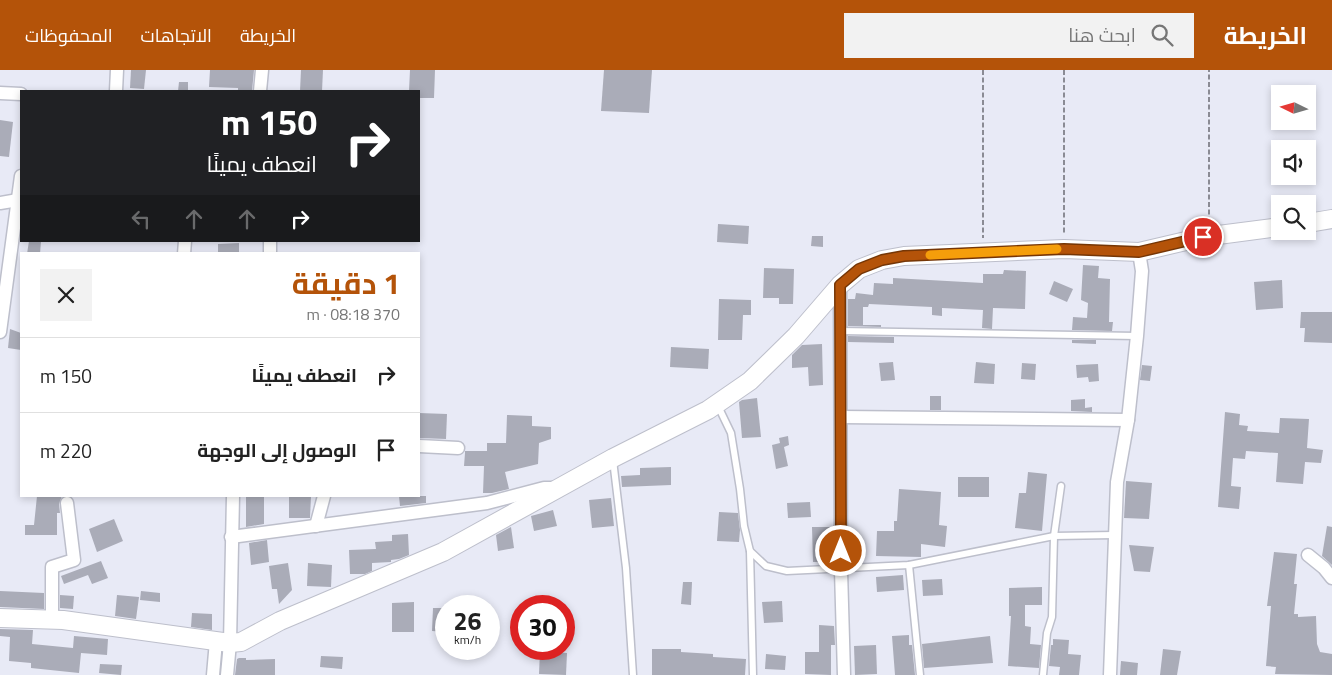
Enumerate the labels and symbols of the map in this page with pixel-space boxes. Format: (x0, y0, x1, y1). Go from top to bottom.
north arrow (1271, 85, 1316, 130)
pin (1182, 216, 1224, 258)
position arrow (814, 524, 866, 576)
speed limit sign: 30 (510, 595, 575, 660)

